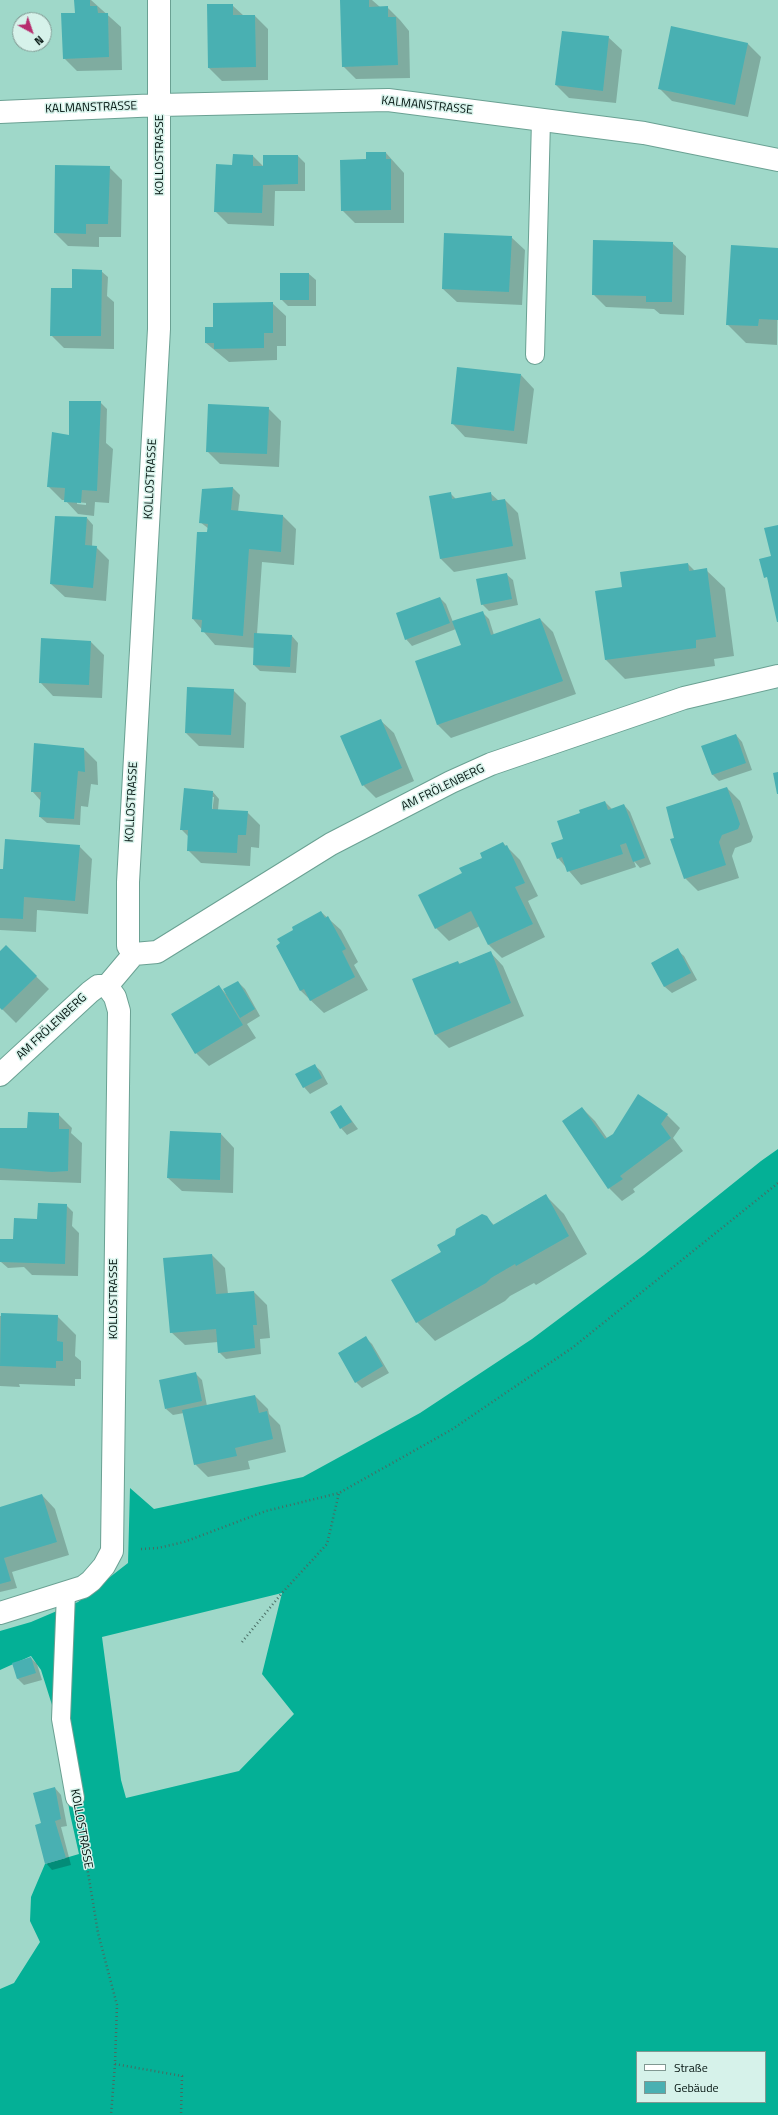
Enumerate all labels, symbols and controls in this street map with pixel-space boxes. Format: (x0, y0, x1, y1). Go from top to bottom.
north arrow (12, 12, 52, 52)
text: N (31, 32, 47, 49)
street label: KALMANSTRASSE (381, 94, 473, 118)
street label: KALMANSTRASSE (45, 99, 137, 117)
street label: KOLLOSTRASSE (153, 115, 167, 195)
street label: KOLLOSTRASSE (142, 438, 160, 520)
street label: KOLLOSTRASSE (123, 761, 141, 843)
street label: AM FRÖLENBERG (399, 762, 487, 814)
street label: AM FRÖLENBERG (14, 991, 90, 1063)
street label: KOLLOSTRASSE (107, 1259, 121, 1339)
street label: KOLLOSTRASSE (67, 1788, 95, 1870)
legend (636, 2051, 766, 2103)
text: Straße (674, 2058, 708, 2077)
text: Gebäude (674, 2078, 719, 2097)

